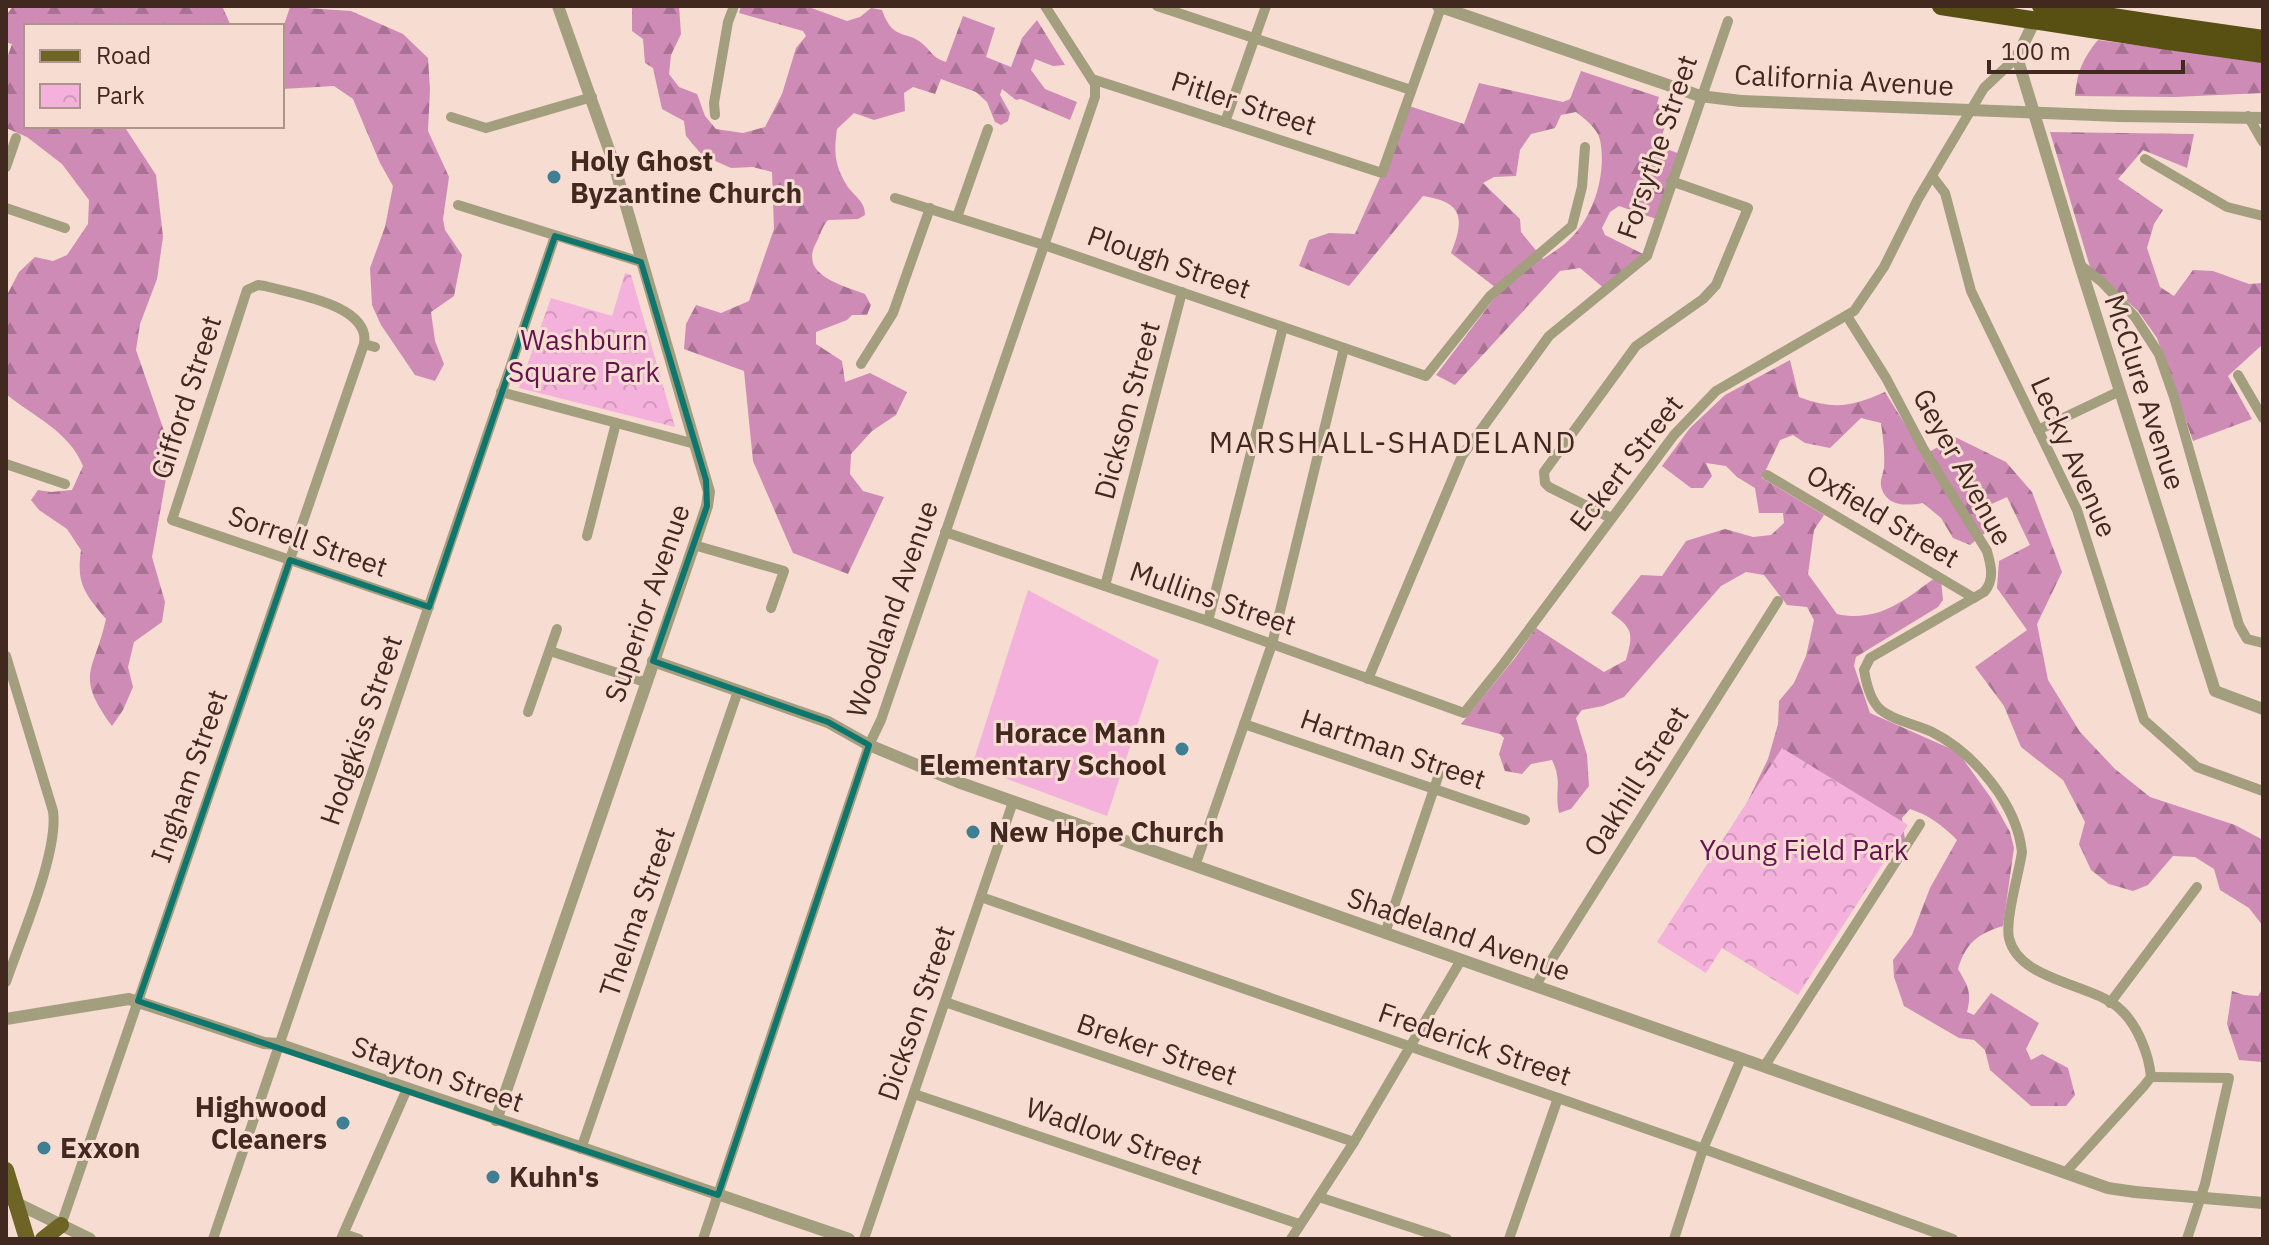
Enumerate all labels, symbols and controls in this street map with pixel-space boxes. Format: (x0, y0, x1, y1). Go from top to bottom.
legend (24, 24, 284, 128)
scale bar (1989, 24, 2183, 74)
text: 100 m (2001, 35, 2071, 67)
text: Road (96, 39, 151, 71)
street label: Forsythe Street (1608, 50, 1705, 244)
street label: California Avenue (1733, 55, 1955, 104)
street label: Pitler Street (1167, 62, 1321, 143)
text: Park (96, 79, 145, 111)
place label: Holy Ghost Byzantine Church (570, 142, 802, 211)
marker: Holy Ghost Byzantine Church (545, 168, 563, 186)
street label: Plough Street (1083, 216, 1256, 307)
street label: McClure Avenue (2096, 289, 2194, 494)
street label: Gifford Street (142, 310, 229, 483)
street label: Dickson Street (1085, 317, 1168, 503)
park label: Washburn Square Park (508, 321, 660, 390)
street label: Lecky Avenue (2023, 371, 2126, 543)
street label: Geyer Avenue (1905, 382, 2022, 552)
street label: Eckert Street (1561, 387, 1690, 538)
district label: MARSHALL-SHADELAND (1209, 422, 1577, 461)
street label: Oxfield Street (1800, 455, 1967, 576)
street label: Sorrell Street (224, 496, 393, 585)
street label: Woodland Avenue (837, 496, 946, 722)
street label: Superior Avenue (595, 499, 698, 707)
street label: Mullins Street (1125, 552, 1301, 643)
street label: Hodgkiss Street (311, 630, 410, 830)
street label: Ingham Street (142, 684, 235, 867)
street label: Oakhill Street (1575, 698, 1697, 863)
street label: Hartman Street (1296, 700, 1491, 798)
place label: Horace Mann Elementary School (919, 714, 1166, 783)
marker: Horace Mann Elementary School (1173, 740, 1191, 758)
place label: New Hope Church (989, 813, 1224, 850)
street label: Thelma Street (590, 822, 683, 1002)
marker: New Hope Church (964, 823, 982, 841)
park label: Young Field Park (1699, 831, 1909, 868)
street label: Shadeland Avenue (1343, 878, 1576, 989)
street label: Dickson Street (868, 920, 963, 1105)
street label: Frederick Street (1374, 993, 1577, 1094)
street label: Breker Street (1072, 1004, 1242, 1093)
street label: Stayton Street (347, 1027, 529, 1120)
place label: Highwood Cleaners (195, 1088, 327, 1157)
street label: Wadlow Street (1021, 1088, 1207, 1183)
marker: Highwood Cleaners (334, 1114, 352, 1132)
place label: Exxon (60, 1129, 140, 1166)
marker: Exxon (35, 1139, 53, 1157)
place label: Kuhn's (509, 1158, 599, 1195)
marker: Kuhn's (484, 1168, 502, 1186)

